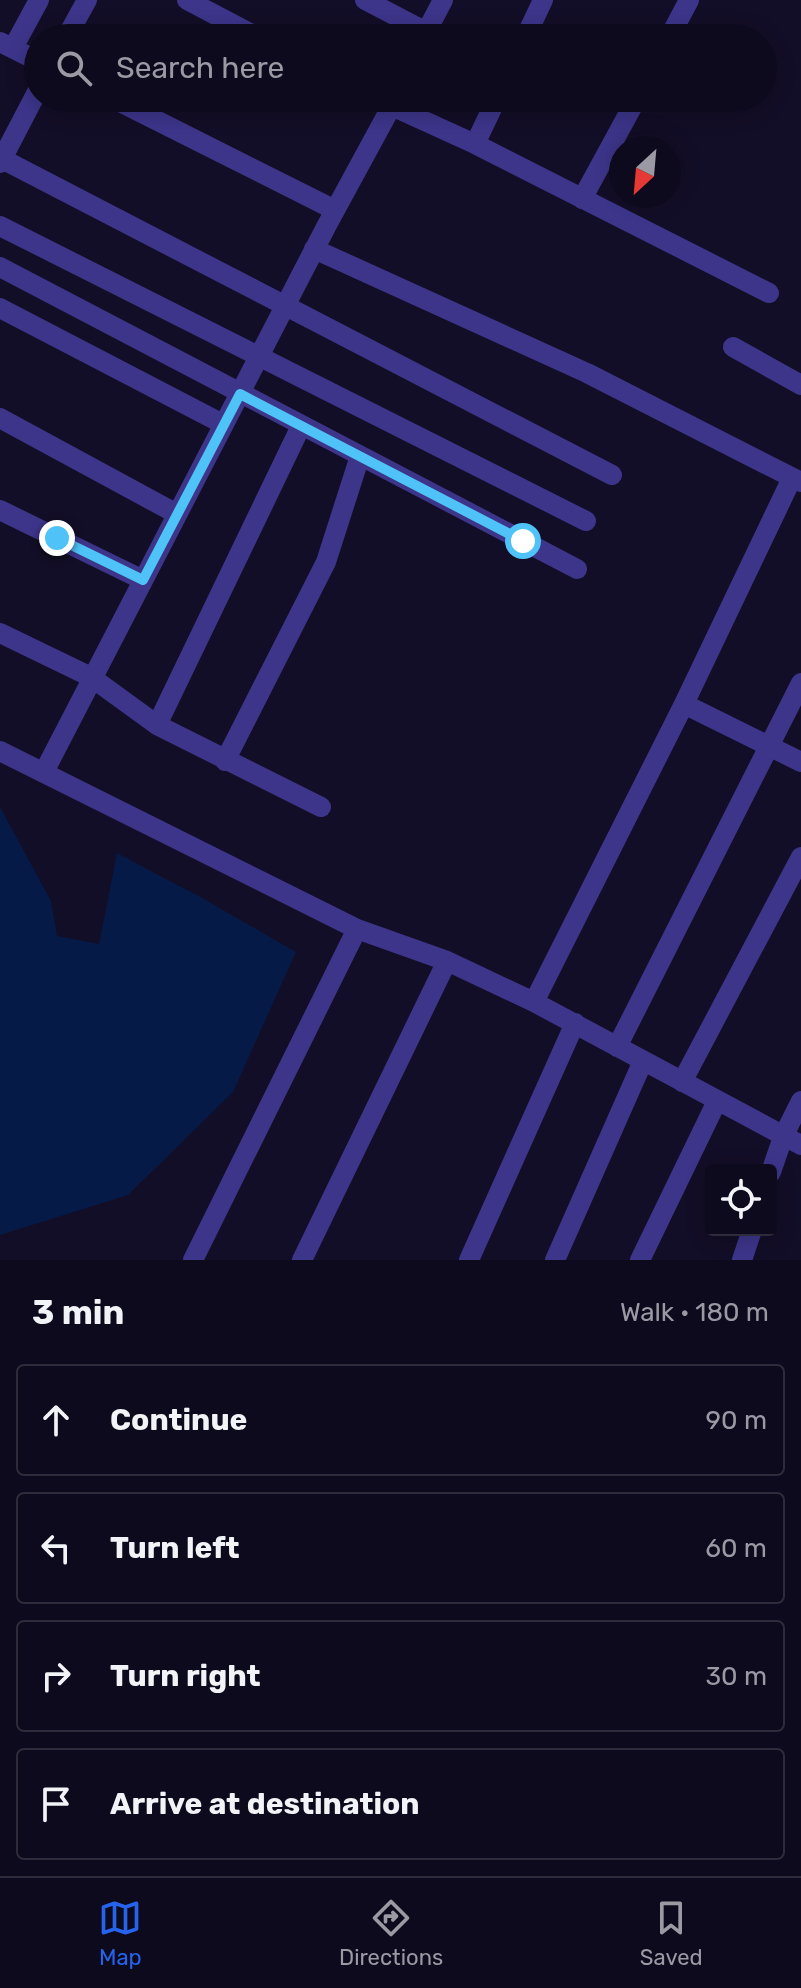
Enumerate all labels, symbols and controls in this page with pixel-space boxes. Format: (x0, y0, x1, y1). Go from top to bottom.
search box (24, 24, 777, 112)
icon: search (52, 46, 96, 90)
text: Search here (116, 50, 284, 86)
north arrow (609, 136, 681, 208)
route end (39, 520, 75, 556)
route start (505, 523, 541, 559)
map controls (705, 1164, 777, 1236)
button: locate (705, 1164, 777, 1236)
text: 3 min (32, 1292, 124, 1333)
text: Walk · 180 m (620, 1297, 769, 1328)
icon: ahead (34, 1398, 78, 1442)
text: Continue (110, 1402, 247, 1438)
text: 90 m (706, 1405, 767, 1436)
icon: left (34, 1526, 78, 1570)
text: Turn left (110, 1530, 240, 1566)
text: 60 m (705, 1533, 767, 1564)
icon: right (34, 1654, 78, 1698)
text: Turn right (110, 1658, 261, 1694)
text: 30 m (705, 1661, 767, 1692)
icon: arrive (34, 1782, 78, 1826)
text: Arrive at destination (110, 1786, 420, 1822)
tab: Map (98, 1896, 142, 1971)
tab: Directions (339, 1896, 443, 1971)
tab: Saved (640, 1896, 703, 1971)

